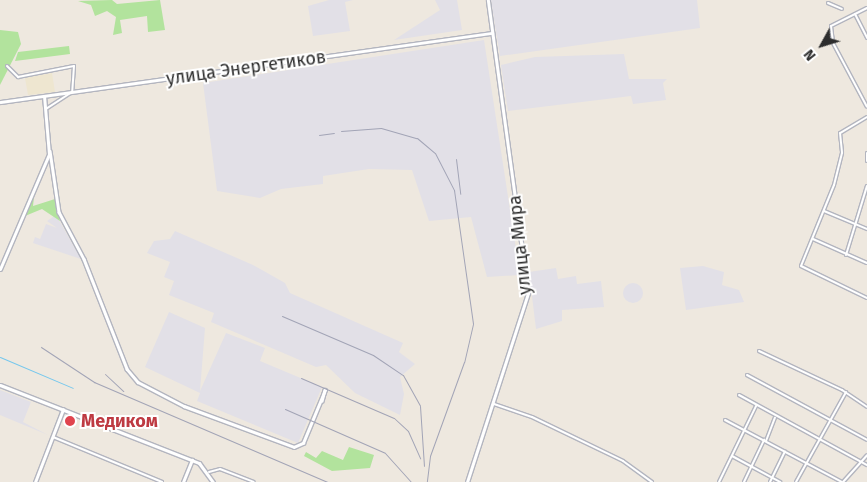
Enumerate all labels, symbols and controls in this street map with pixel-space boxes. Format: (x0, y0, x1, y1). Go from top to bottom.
north arrow (797, 20, 847, 70)
street label: улица Энергетиков (165, 46, 327, 90)
text: N (800, 46, 819, 64)
street label: улица Мира (504, 194, 536, 296)
place label: Медиком (81, 410, 158, 432)
marker: Медиком (63, 414, 77, 428)

